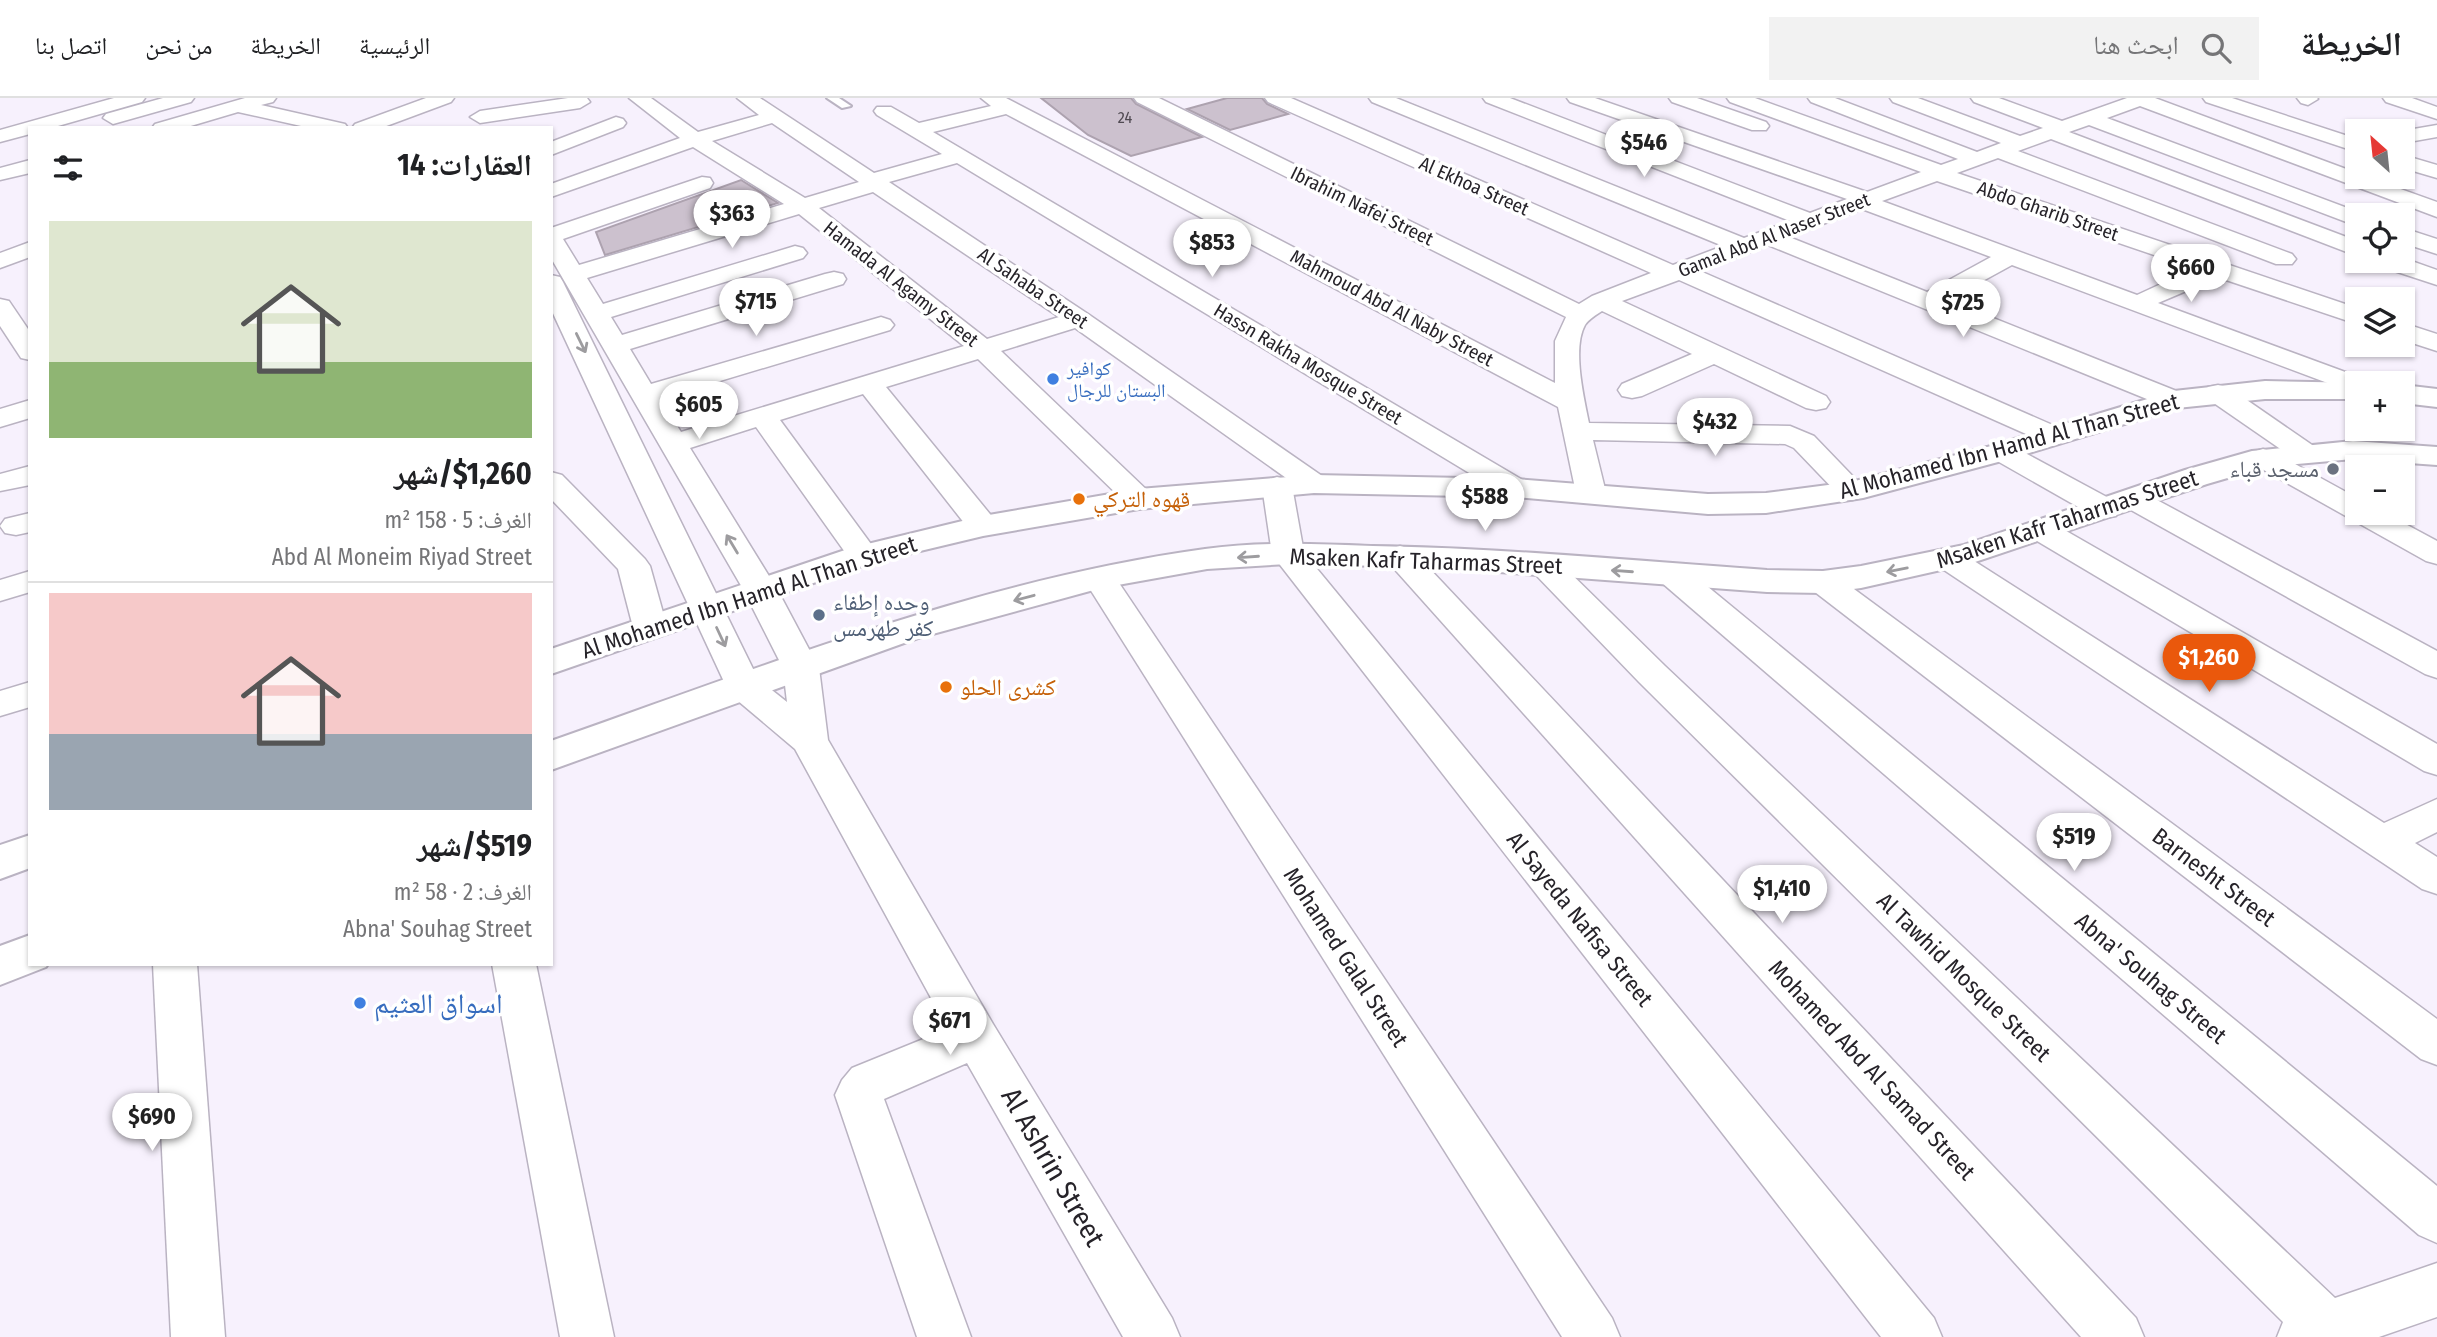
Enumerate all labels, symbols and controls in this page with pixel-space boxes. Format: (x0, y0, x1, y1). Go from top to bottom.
search box (1769, 17, 2259, 80)
text: الخريطة (2301, 24, 2402, 64)
icon: search (2197, 29, 2235, 67)
text: ابحث هنا (2093, 30, 2179, 61)
text: اتصل بنا (35, 32, 107, 60)
text: من نحن (145, 32, 212, 60)
text: الخريطة (250, 32, 321, 60)
text: الرئيسية (359, 32, 430, 60)
house number: 24 (1118, 108, 1132, 127)
north arrow (2345, 119, 2415, 189)
map controls (2345, 119, 2415, 525)
pin: $546 (1603, 120, 1685, 179)
text: $546 (1621, 128, 1667, 156)
text: العقارات: 14 (397, 147, 532, 183)
icon: filters (49, 149, 87, 187)
street label: Al Ekhoa Street (1416, 152, 1533, 221)
street label: Ibrahim Nafei Street (1287, 161, 1438, 251)
street label: Abdo Gharib Street (1974, 176, 2122, 246)
street label: Gamal Abd Al Naser Street (1675, 187, 1874, 282)
pin: $363 (691, 190, 773, 250)
text: $363 (709, 199, 755, 227)
button: locate (2345, 203, 2415, 273)
street label: Hamada Al Agamy Street (819, 216, 984, 352)
pin: $853 (1171, 220, 1253, 279)
text: $853 (1189, 228, 1235, 256)
street label: Al Sahaba Street (974, 243, 1093, 334)
pin: $660 (2150, 244, 2232, 304)
street label: Mahmoud Abd Al Naby Street (1286, 245, 1498, 372)
text: $660 (2167, 253, 2215, 281)
icon: home (228, 266, 354, 392)
pin: $715 (715, 278, 797, 338)
pin: $725 (1922, 280, 2004, 339)
text: $715 (735, 287, 777, 315)
button: layers (2345, 287, 2415, 357)
text: $725 (1942, 288, 1984, 316)
street label: Hassn Rakha Mosque Street (1210, 299, 1407, 430)
one-way arrow (575, 332, 588, 353)
place label: كوافير البستان للرجال (1066, 357, 1166, 402)
marker: كوافير البستان للرجال (1045, 371, 1061, 387)
button: + (2345, 371, 2415, 441)
pin: $605 (658, 382, 740, 441)
street label: Al Mohamed Ibn Hamd Al Than Street (1836, 387, 2182, 505)
text: $605 (675, 390, 723, 418)
pin: $432 (1674, 398, 1756, 458)
text: $432 (1693, 407, 1737, 435)
place label: مسجد قباء (2229, 455, 2319, 483)
button: − (2345, 455, 2415, 525)
text: $1,260/شهر (394, 456, 532, 492)
marker: مسجد قباء (2325, 461, 2341, 477)
street label: Msaken Kafr Taharmas Street (1933, 463, 2202, 575)
pin: $588 (1444, 474, 1526, 533)
text: $588 (1461, 482, 1509, 510)
place label: قهوه التركي (1093, 485, 1190, 518)
marker: قهوه التركي (1071, 491, 1087, 507)
text: الغرف: 5 · 158 m² (384, 506, 532, 534)
street label: Al Mohamed Ibn Hamd Al Than Street (578, 529, 920, 664)
one-way arrow (725, 535, 739, 555)
street label: Msaken Kafr Taharmas Street (1289, 542, 1563, 580)
text: Abd Al Moneim Riyad Street (272, 543, 532, 571)
one-way arrow (1236, 550, 1259, 563)
one-way arrow (1611, 564, 1633, 577)
one-way arrow (1886, 564, 1909, 578)
place label: وحده إطفاء كفر طهرمس (833, 588, 934, 642)
one-way arrow (1014, 592, 1036, 605)
marker: وحده إطفاء كفر طهرمس (811, 607, 827, 623)
one-way arrow (715, 626, 728, 647)
pin: $1,260 (2152, 634, 2266, 694)
icon: home (228, 638, 354, 764)
text: $1,260 (2179, 643, 2239, 671)
place label: كشرى الحلو (960, 673, 1056, 701)
marker: كشرى الحلو (938, 679, 954, 695)
pin: $519 (2033, 814, 2115, 873)
text: $519 (2052, 822, 2096, 850)
street label: Barnesht Street (2147, 822, 2281, 933)
street label: Al Sayeda Nafisa Street (1501, 826, 1659, 1012)
text: $519/شهر (417, 828, 532, 864)
street label: Mohamed Galal Street (1278, 862, 1415, 1052)
pin: $1,410 (1725, 866, 1839, 925)
text: $1,410 (1753, 874, 1811, 902)
text: الغرف: 2 · 58 m² (394, 878, 532, 906)
street label: Al Tawhid Mosque Street (1871, 887, 2057, 1068)
street label: Abna' Souhag Street (2070, 907, 2233, 1050)
text: Abna' Souhag Street (343, 915, 532, 943)
street label: Mohamed Abd Al Samad Street (1763, 954, 1982, 1186)
place label: اسواق العثيم (374, 987, 503, 1022)
marker: اسواق العثيم (352, 995, 368, 1011)
pin: $671 (909, 998, 991, 1057)
text: $671 (929, 1006, 971, 1034)
street label: Al Ashrin Street (994, 1082, 1112, 1253)
pin: $690 (111, 1094, 193, 1153)
text: $690 (128, 1102, 176, 1130)

